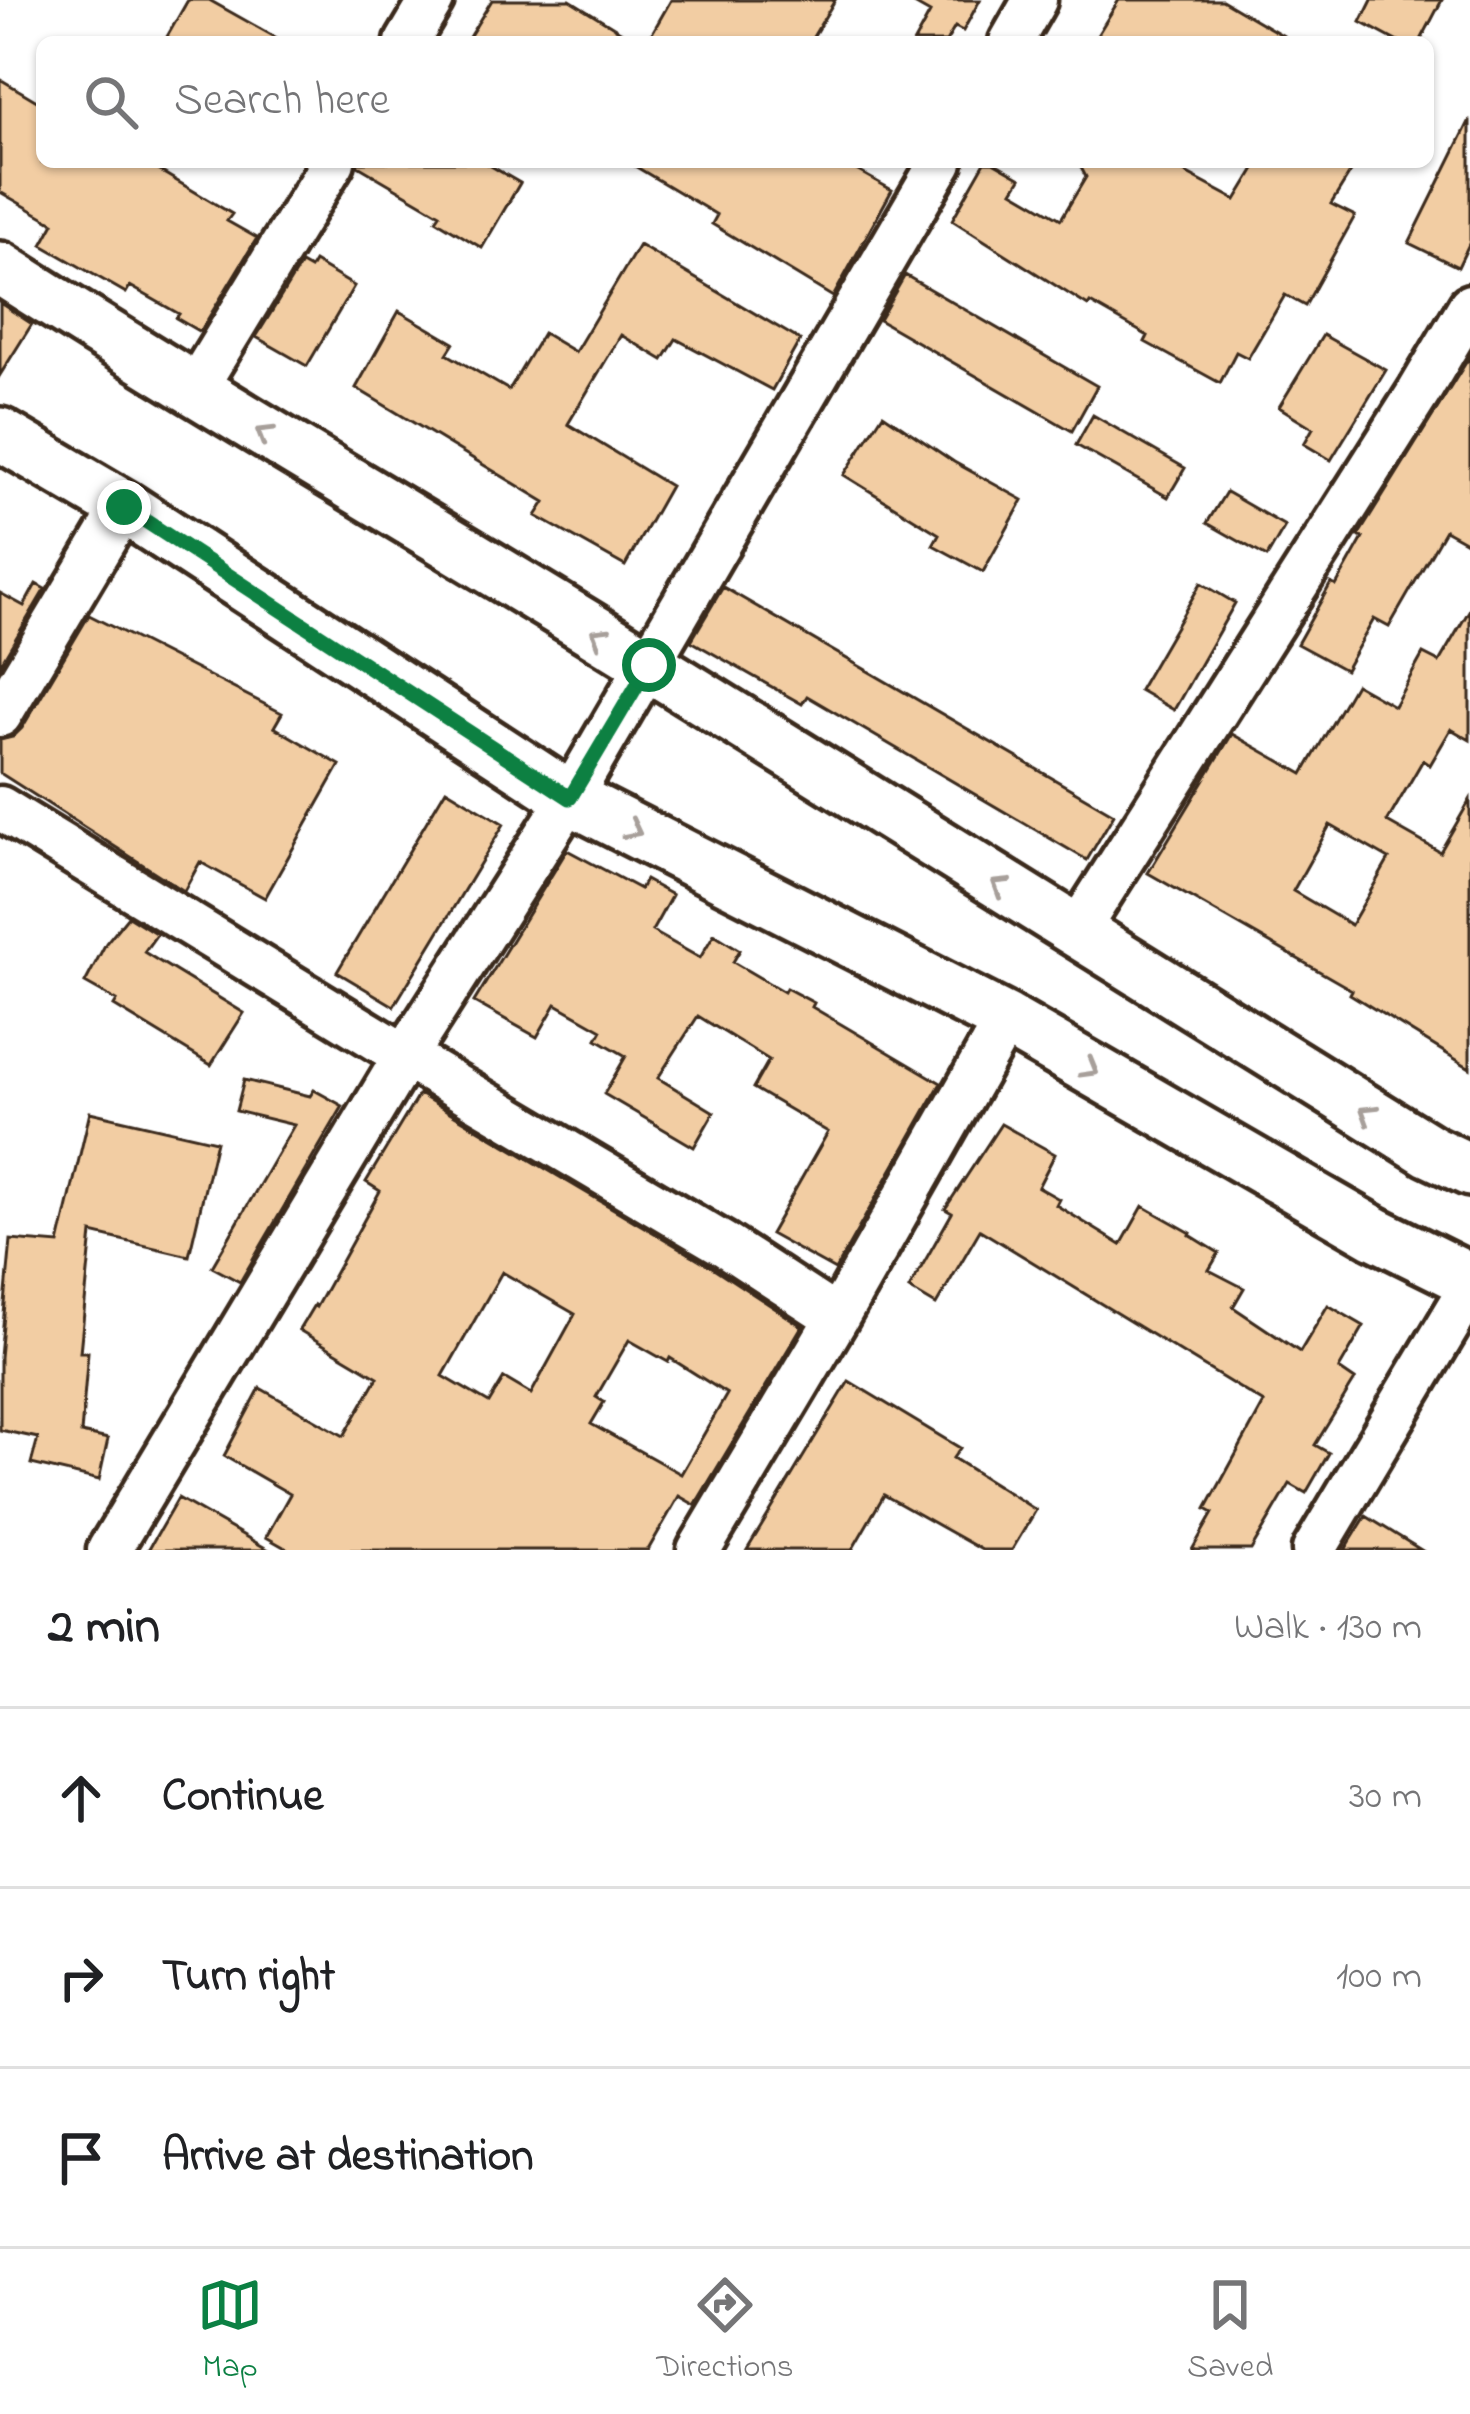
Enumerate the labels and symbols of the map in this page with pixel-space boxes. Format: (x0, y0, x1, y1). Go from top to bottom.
one-way arrow (255, 426, 277, 449)
route end (97, 480, 151, 534)
one-way arrow (590, 626, 612, 649)
route start (622, 638, 676, 692)
one-way arrow (621, 815, 642, 839)
one-way arrow (992, 879, 1014, 901)
one-way arrow (1078, 1054, 1099, 1077)
one-way arrow (1359, 1105, 1381, 1127)

